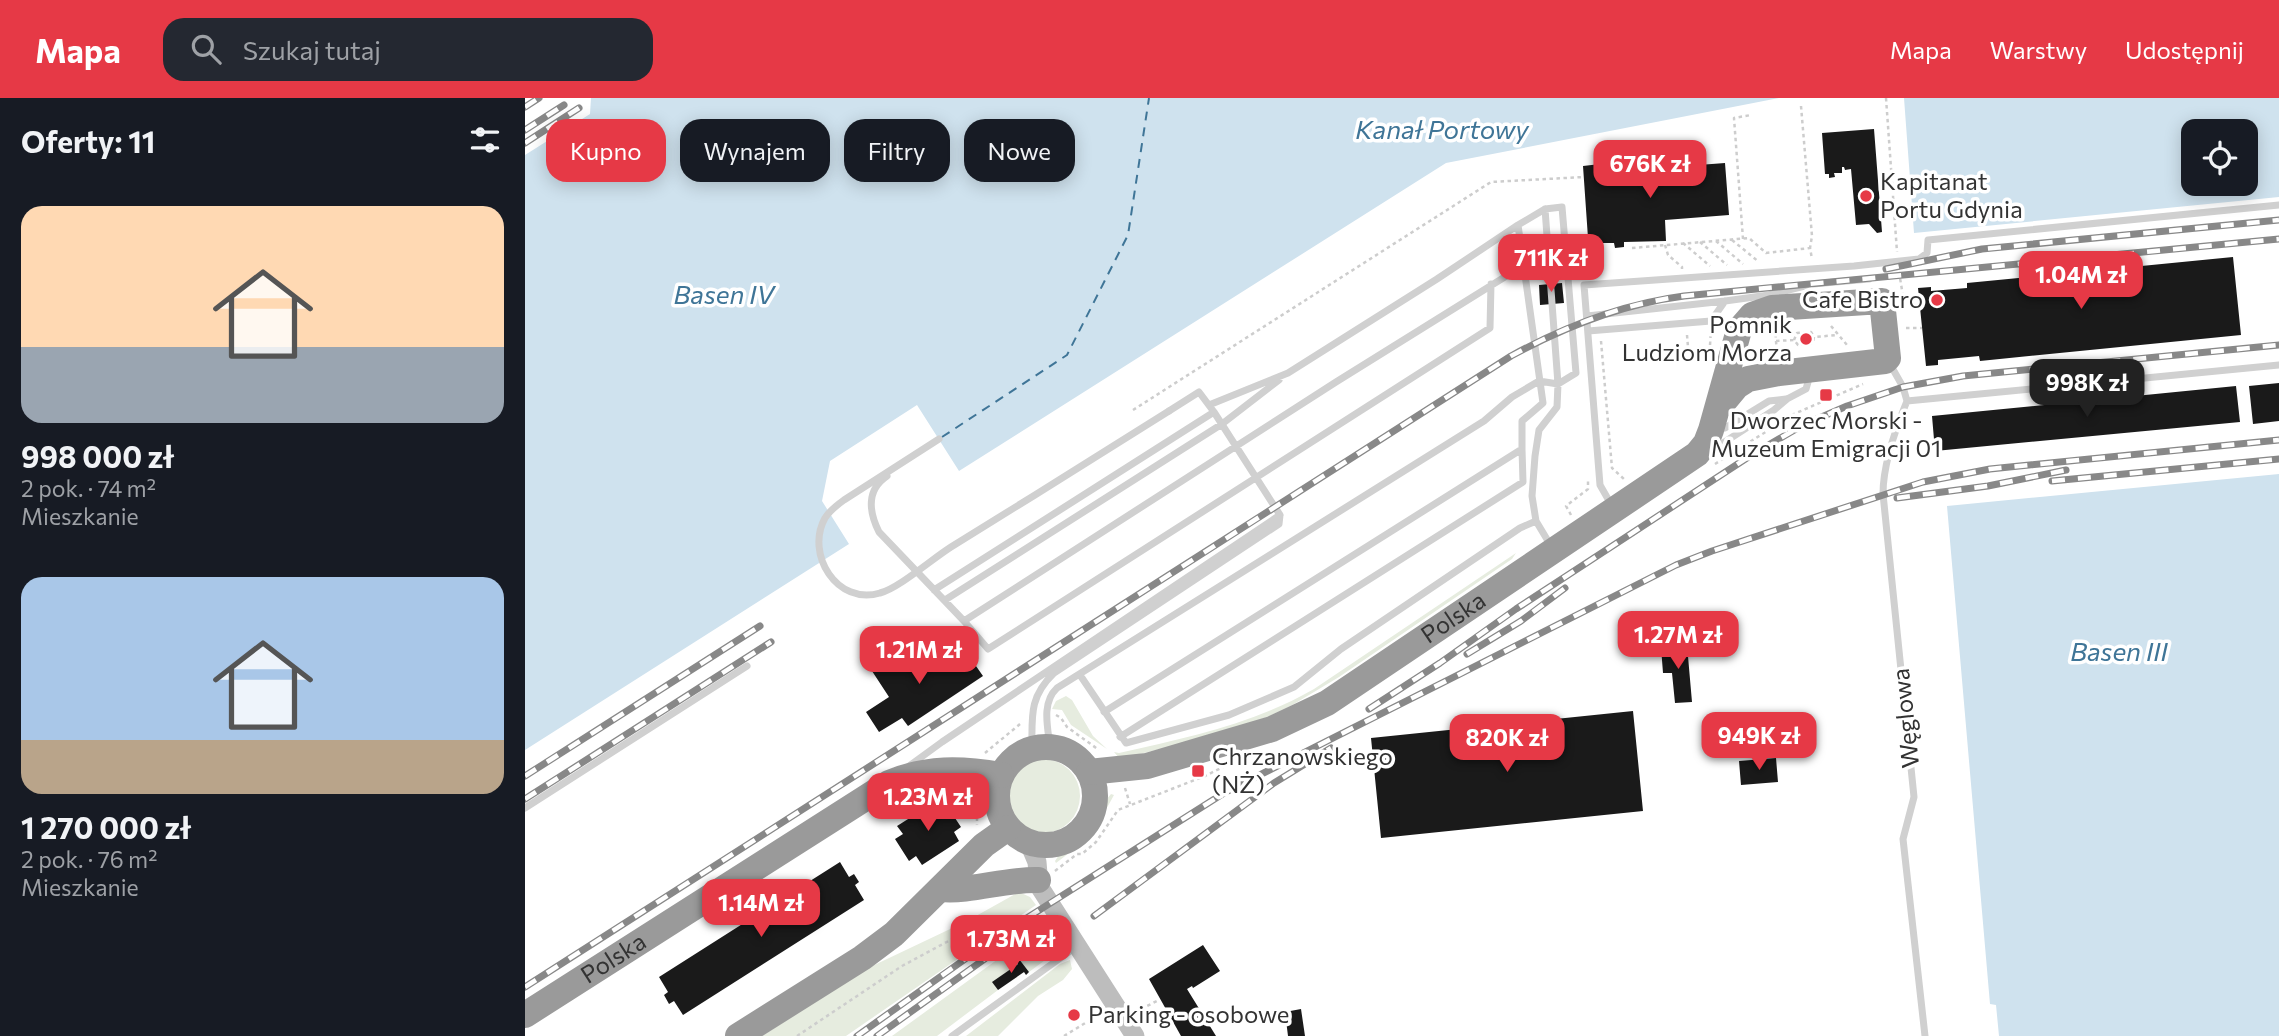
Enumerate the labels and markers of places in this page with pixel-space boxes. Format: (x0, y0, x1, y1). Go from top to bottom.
pin: 676K zł (1585, 140, 1715, 200)
place label: Kapitanat Portu Gdynia (1880, 166, 2023, 223)
marker: Kapitanat Portu Gdynia (1858, 188, 1874, 204)
pin: 711K zł (1486, 234, 1616, 294)
pin: 1.04M zł (2009, 252, 2153, 311)
place label: Cafe Bistro (1802, 284, 1923, 313)
marker: Cafe Bistro (1929, 292, 1945, 308)
place label: Pomnik Ludziom Morza (1622, 309, 1792, 366)
marker: Pomnik Ludziom Morza (1798, 331, 1814, 347)
pin: 998K zł (2022, 360, 2152, 419)
marker: Dworzec Morski - Muzeum Emigracji 01 (1818, 387, 1834, 403)
place label: Dworzec Morski - Muzeum Emigracji 01 (1711, 405, 1941, 462)
pin: 1.27M zł (1606, 612, 1750, 671)
pin: 1.21M zł (847, 626, 991, 686)
pin: 949K zł (1694, 712, 1824, 772)
pin: 820K zł (1442, 714, 1572, 774)
place label: Chrzanowskiego (NŻ) (1212, 741, 1393, 798)
marker: Chrzanowskiego (NŻ) (1190, 763, 1206, 779)
pin: 1.23M zł (856, 774, 1000, 833)
pin: 1.14M zł (689, 880, 833, 939)
pin: 1.73M zł (939, 916, 1083, 975)
place label: Parking - osobowe (1088, 999, 1289, 1028)
marker: Parking - osobowe (1066, 1007, 1082, 1023)

